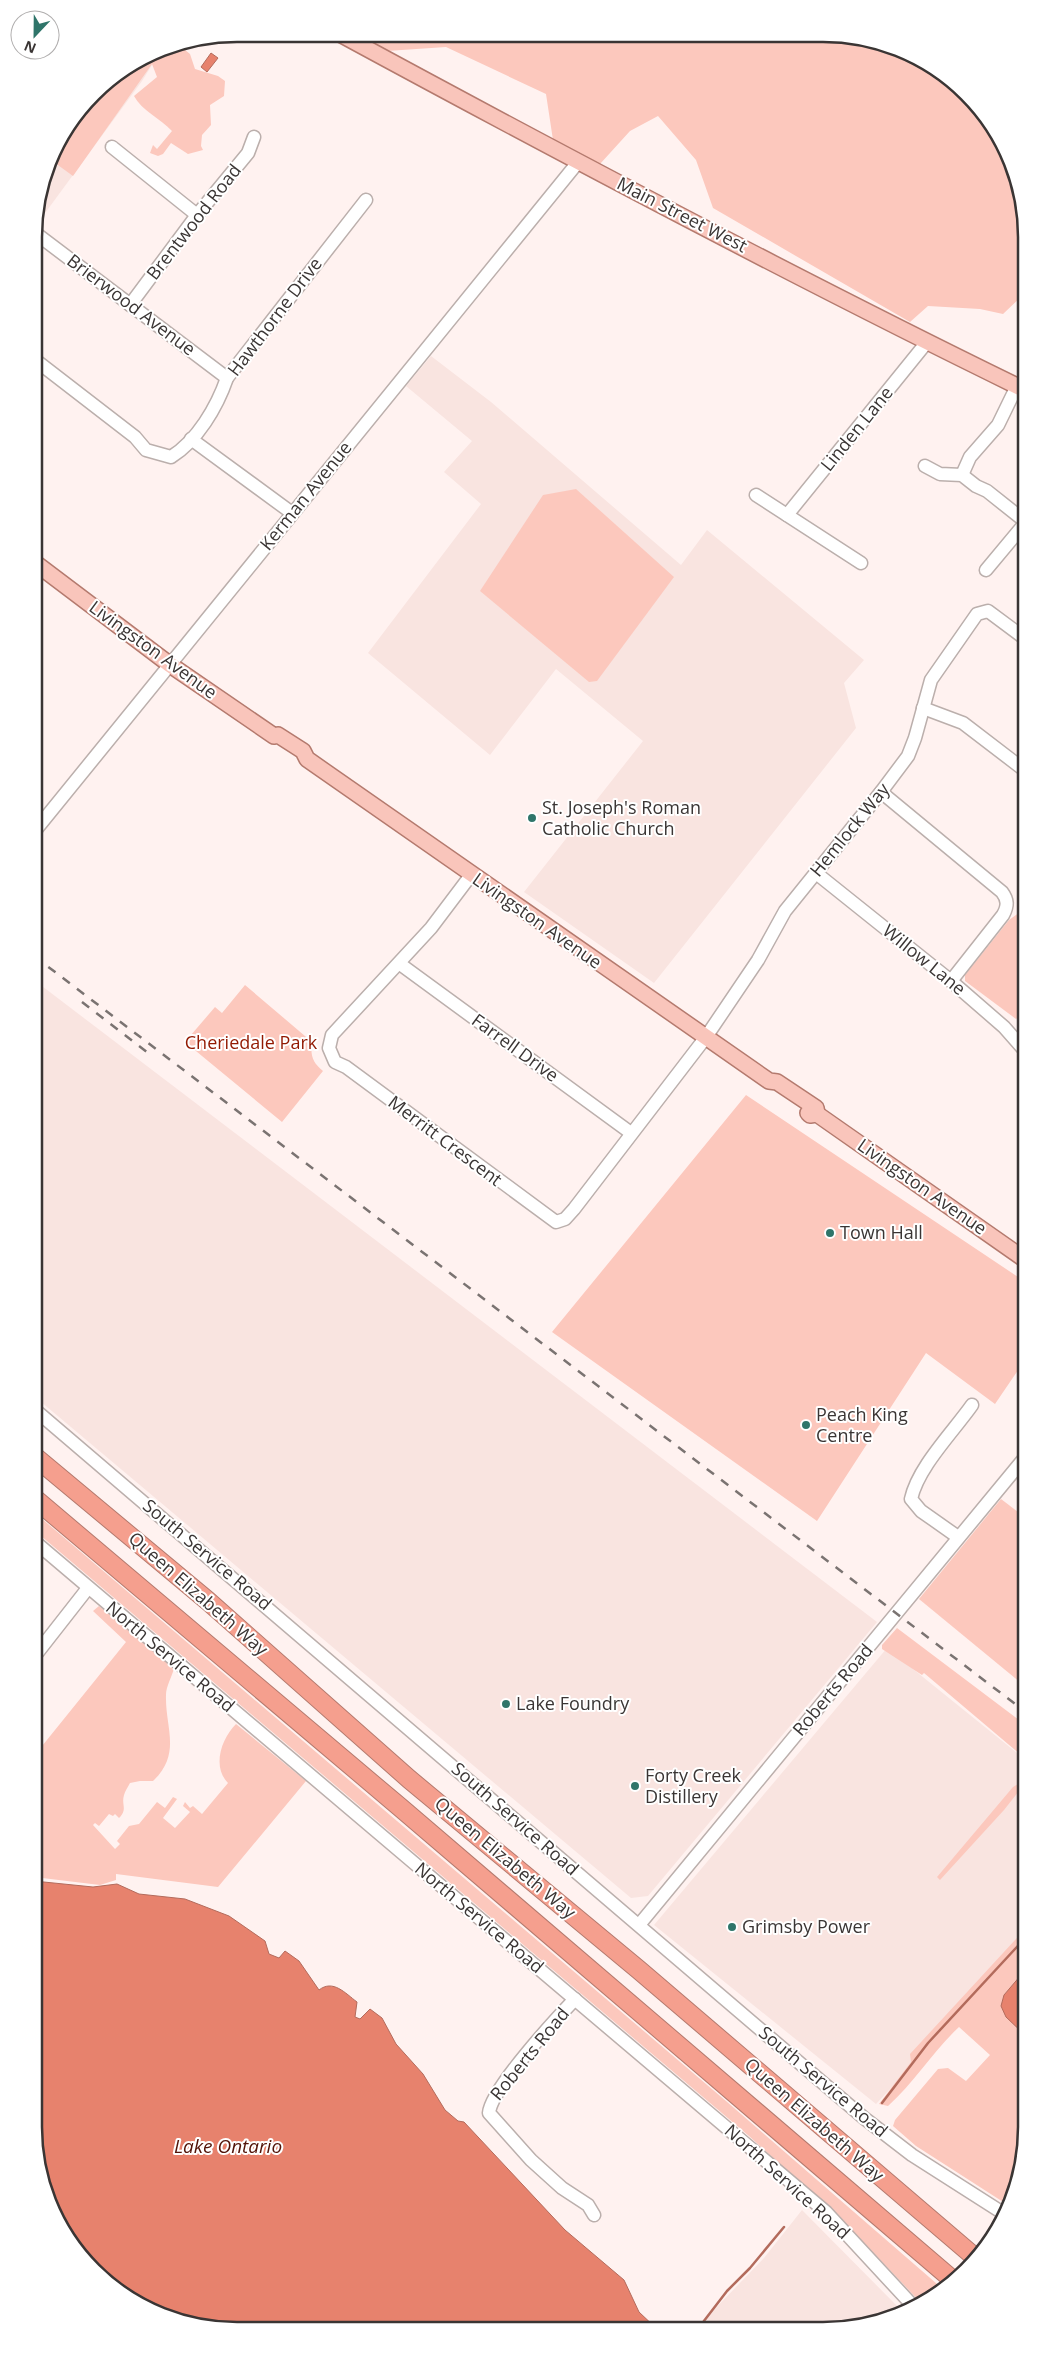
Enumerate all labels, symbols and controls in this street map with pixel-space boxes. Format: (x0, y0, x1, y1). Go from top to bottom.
north arrow (10, 10, 60, 60)
text: N (21, 37, 39, 58)
street label: Brentwood Road (140, 159, 246, 284)
street label: Main Street West (613, 171, 752, 257)
street label: Brierwood Avenue (63, 248, 201, 360)
street label: Hawthorne Drive (222, 252, 327, 381)
street label: Linden Lane (815, 381, 898, 476)
street label: Kerman Avenue (254, 436, 357, 555)
street label: Livingston Avenue (85, 595, 222, 704)
street label: Hemlock Way (804, 777, 895, 881)
place label: St. Joseph's Roman Catholic Church (542, 795, 701, 840)
marker: St. Joseph's Roman Catholic Church (526, 812, 538, 824)
street label: Livingston Avenue (468, 867, 607, 974)
street label: Willow Lane (878, 918, 971, 1000)
street label: Farrell Drive (467, 1008, 564, 1087)
park label: Cheriedale Park (185, 1030, 318, 1054)
street label: Merritt Crescent (384, 1090, 507, 1191)
street label: Livingston Avenue (853, 1133, 992, 1240)
place label: Town Hall (840, 1220, 923, 1244)
marker: Town Hall (824, 1227, 836, 1239)
place label: Peach King Centre (816, 1402, 908, 1447)
marker: Peach King Centre (800, 1419, 812, 1431)
street label: South Service Road (138, 1493, 277, 1615)
street label: Queen Elizabeth Way (124, 1526, 274, 1661)
street label: North Service Road (101, 1595, 240, 1717)
street label: Roberts Road (787, 1638, 878, 1740)
place label: Lake Foundry (516, 1691, 630, 1715)
marker: Lake Foundry (500, 1698, 512, 1710)
street label: South Service Road (447, 1756, 584, 1880)
place label: Forty Creek Distillery (645, 1763, 741, 1808)
marker: Forty Creek Distillery (629, 1780, 641, 1792)
street label: Queen Elizabeth Way (430, 1791, 582, 1924)
street label: North Service Road (410, 1856, 549, 1978)
place label: Grimsby Power (742, 1914, 871, 1938)
marker: Grimsby Power (726, 1921, 738, 1933)
street label: Roberts Road (484, 2002, 574, 2105)
street label: South Service Road (754, 2020, 893, 2142)
street label: Queen Elizabeth Way (740, 2052, 890, 2187)
street label: North Service Road (720, 2118, 856, 2244)
water label: Lake Ontario (174, 2133, 282, 2159)

